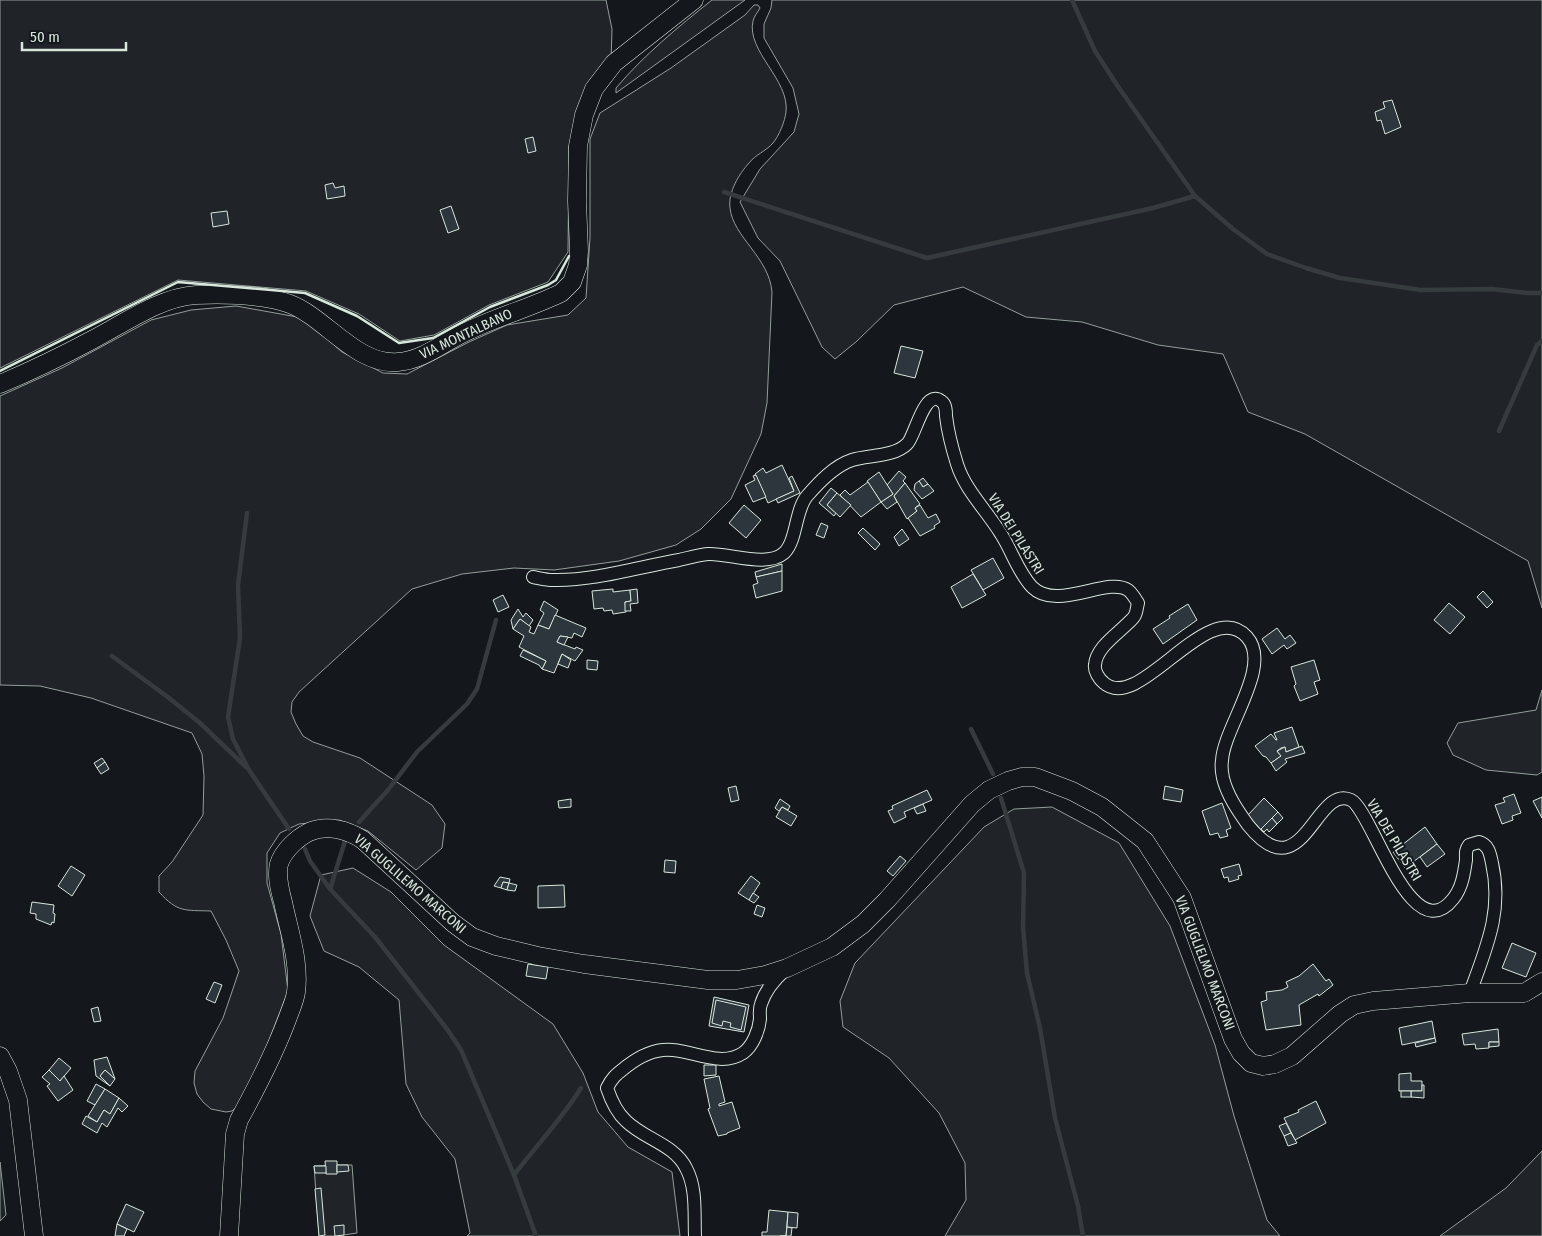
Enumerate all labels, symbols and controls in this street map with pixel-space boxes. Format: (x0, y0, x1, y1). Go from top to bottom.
scale bar (22, 20, 126, 52)
text: 50 m (30, 28, 60, 46)
street label: VIA MONTALBANO (417, 305, 515, 363)
street label: VIA DEI PILASTRI (984, 490, 1048, 578)
street label: VIA DEI PILASTRI (1363, 796, 1425, 884)
street label: VIA GUGLILEMO MARCONI (351, 831, 469, 937)
street label: VIA GUGLIELMO MARCONI (1171, 893, 1239, 1033)

